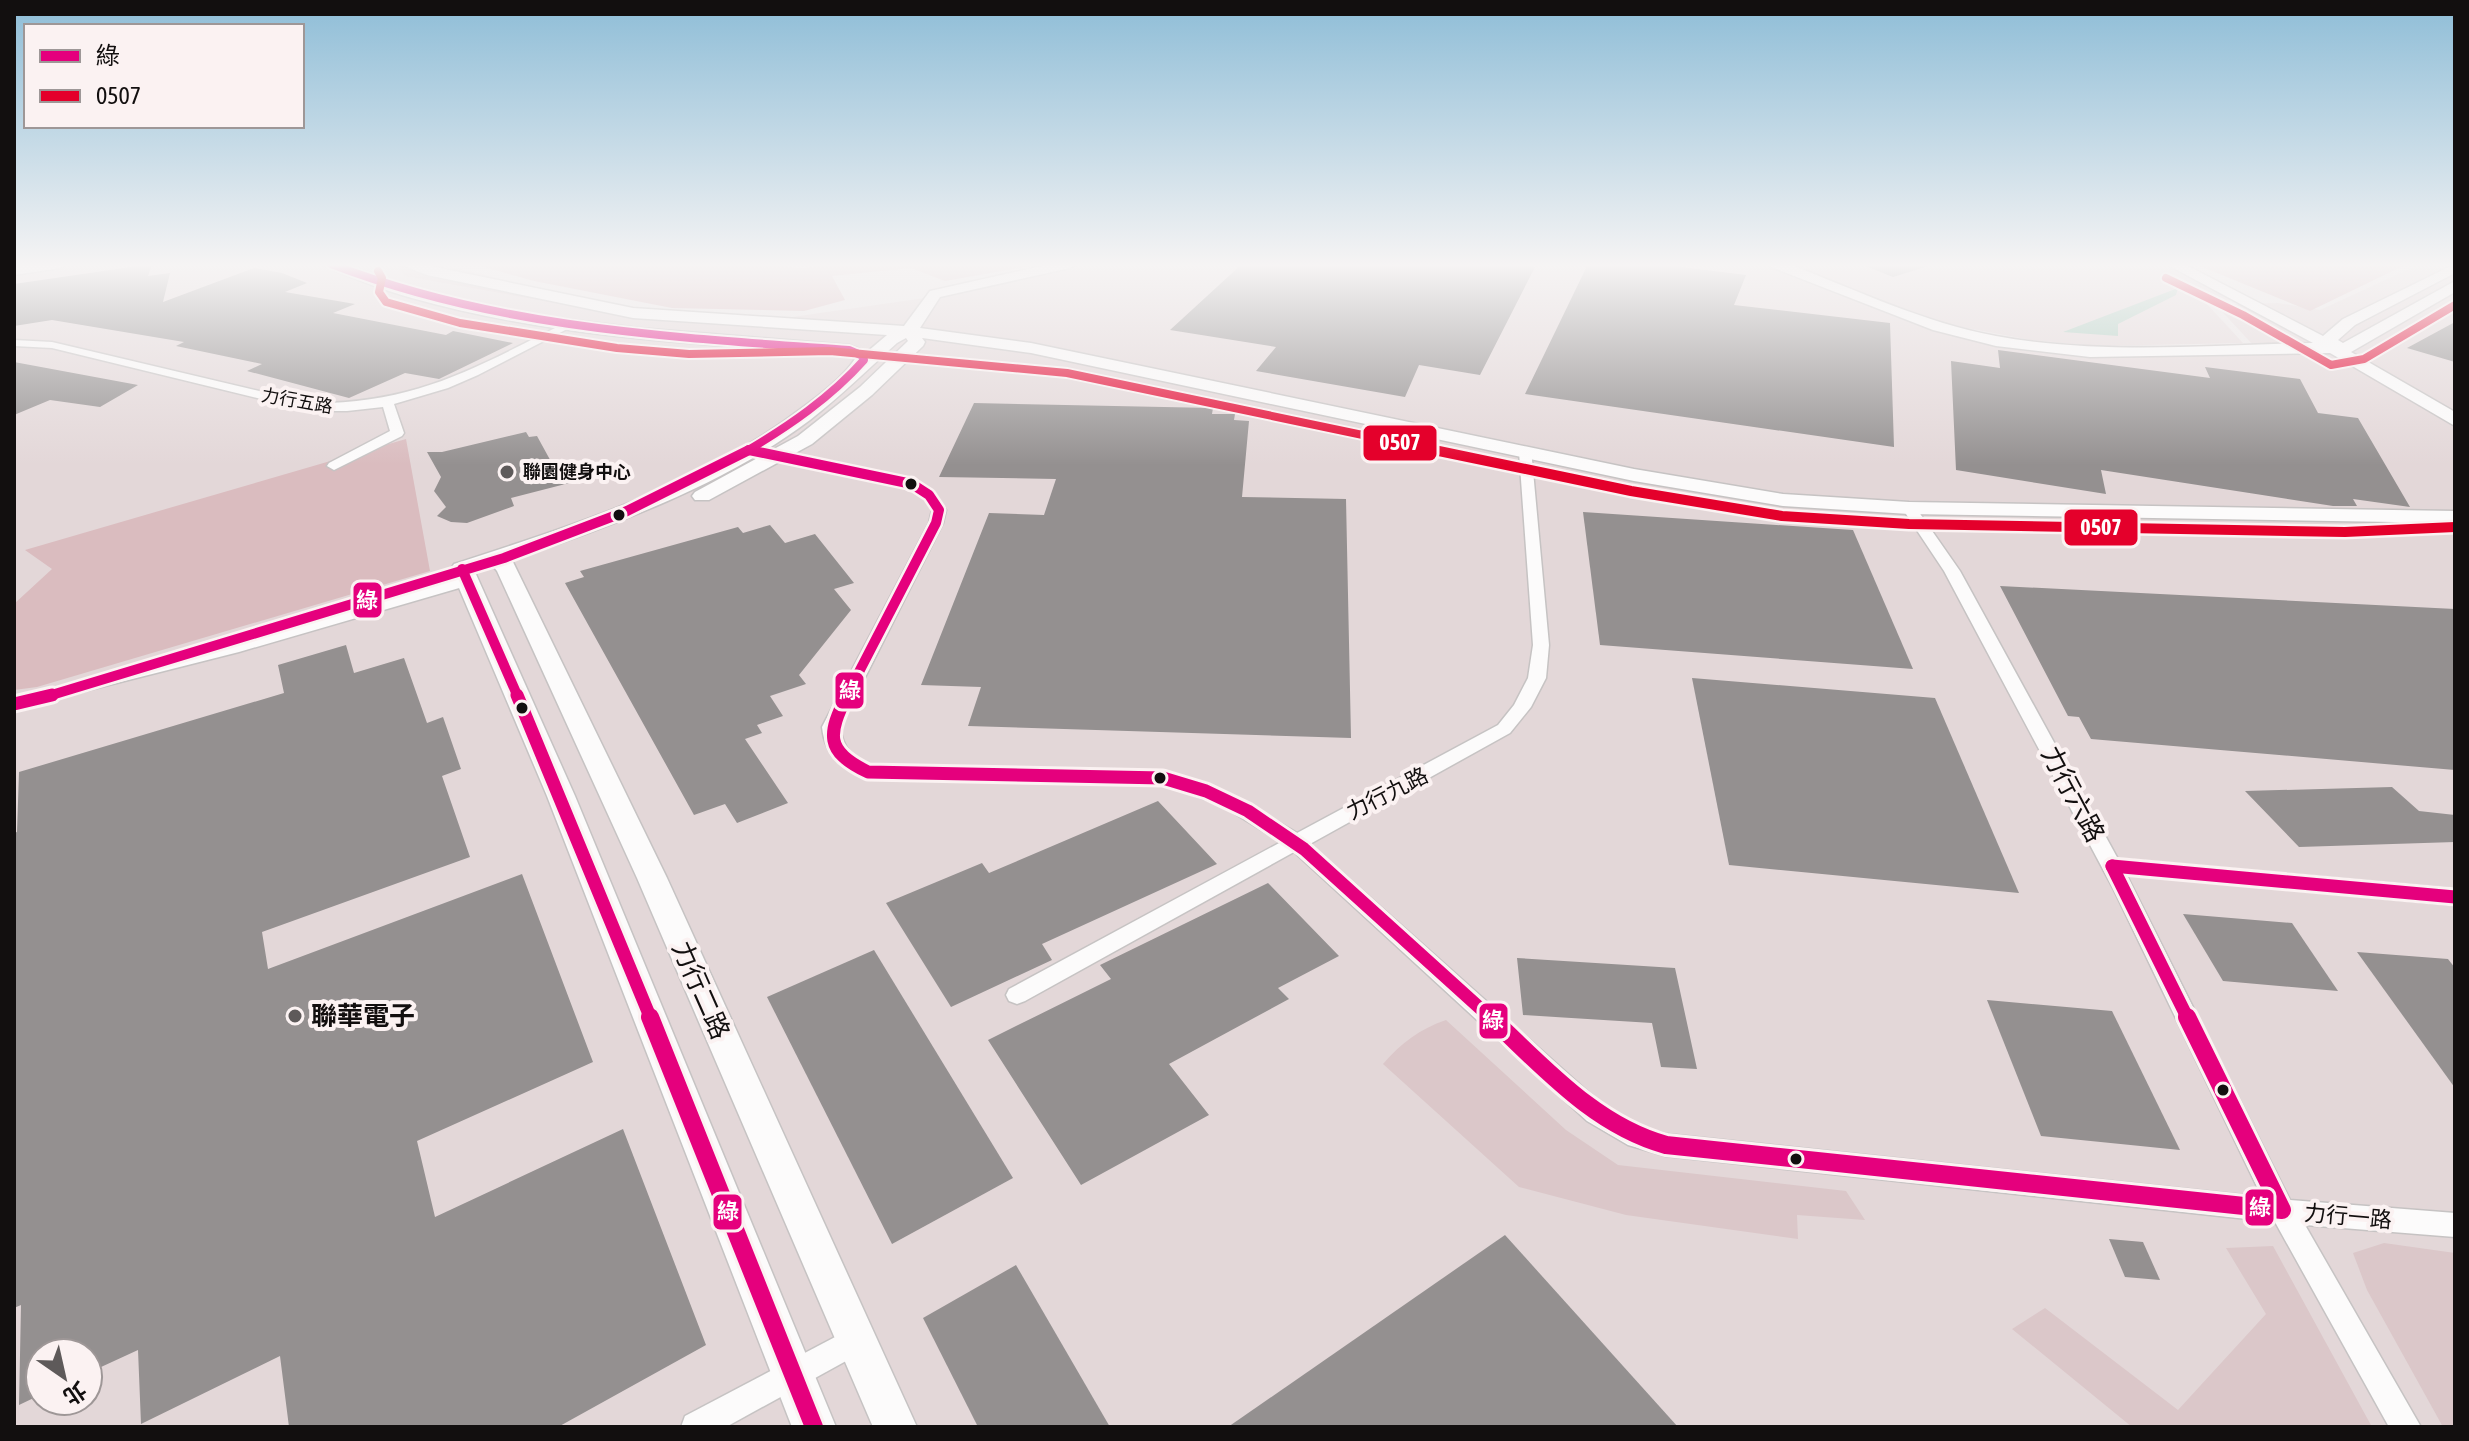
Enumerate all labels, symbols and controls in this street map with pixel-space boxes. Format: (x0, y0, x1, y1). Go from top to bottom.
legend (24, 24, 304, 128)
text: 綠 (96, 42, 120, 69)
text: 0507 (96, 82, 141, 109)
street label: 力行五路 (260, 384, 334, 417)
line badge: 0507 (1362, 424, 1438, 462)
text: 0507 (1379, 429, 1421, 455)
place label: 聯園健身中心 (523, 461, 631, 482)
marker: 聯園健身中心 (498, 463, 516, 481)
unlabelled marker (903, 476, 919, 492)
unlabelled marker (611, 507, 627, 523)
line badge: 0507 (2063, 508, 2139, 547)
text: 0507 (2080, 514, 2122, 540)
line badge: 綠 (352, 581, 383, 619)
text: 綠 (356, 587, 378, 613)
line badge: 綠 (834, 671, 865, 710)
text: 綠 (839, 677, 861, 703)
unlabelled marker (514, 700, 530, 716)
street label: 力行六路 (2035, 741, 2111, 847)
street label: 力行九路 (1342, 761, 1432, 825)
unlabelled marker (1152, 770, 1168, 786)
street label: 力行二路 (666, 936, 736, 1044)
place label: 聯華電子 (311, 1001, 415, 1031)
line badge: 綠 (1478, 1002, 1509, 1040)
marker: 聯華電子 (286, 1007, 304, 1025)
text: 綠 (1482, 1007, 1504, 1033)
unlabelled marker (2215, 1082, 2231, 1098)
unlabelled marker (1788, 1151, 1804, 1167)
line badge: 綠 (2244, 1188, 2275, 1227)
line badge: 綠 (712, 1193, 743, 1231)
text: 綠 (2249, 1194, 2271, 1220)
text: 綠 (717, 1198, 739, 1224)
street label: 力行一路 (2303, 1199, 2393, 1233)
north arrow (24, 1337, 104, 1417)
text: 北 (59, 1377, 92, 1411)

